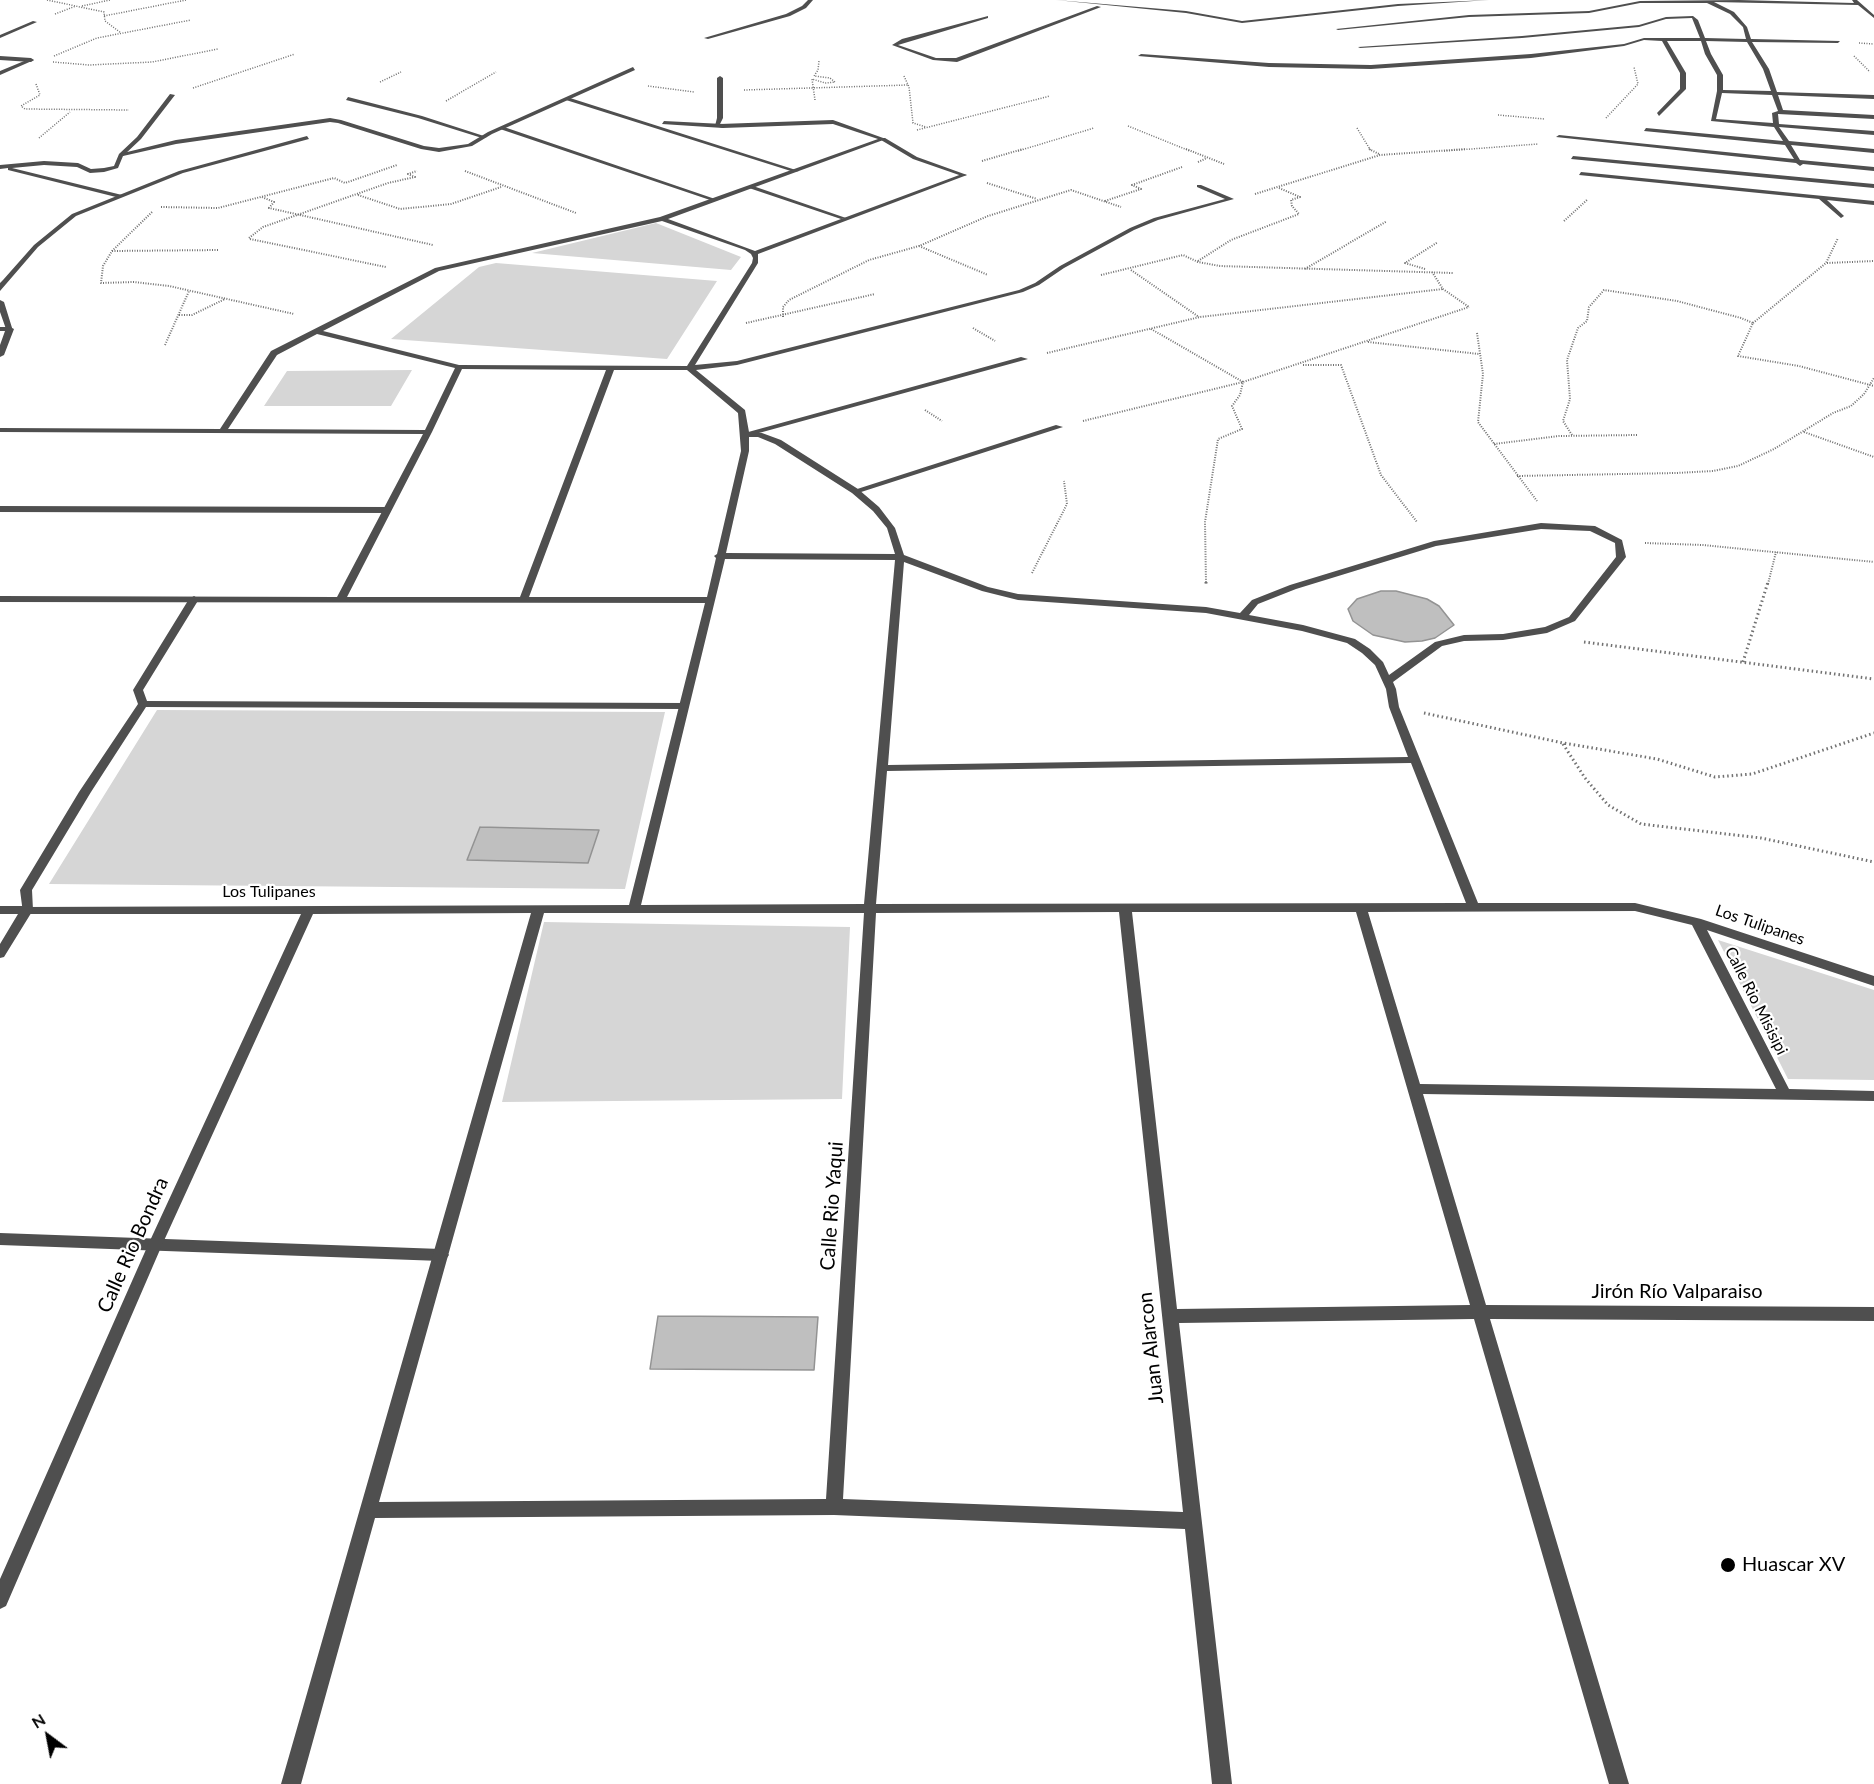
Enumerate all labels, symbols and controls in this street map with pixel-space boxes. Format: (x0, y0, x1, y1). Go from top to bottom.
street label: Los Tulipanes (222, 882, 316, 902)
street label: Los Tulipanes (1713, 901, 1807, 949)
street label: Calle Rio Misisipi (1721, 944, 1791, 1058)
street label: Calle Rio Yaqui (816, 1141, 848, 1271)
street label: Calle Rio Bondra (92, 1174, 174, 1316)
street label: Jirón Río Valparaiso (1592, 1280, 1762, 1304)
street label: Juan Alarcon (1133, 1291, 1169, 1405)
place label: Huascar XV (1742, 1553, 1845, 1577)
marker: Huascar XV (1719, 1556, 1737, 1574)
north arrow (18, 1706, 78, 1766)
text: N (28, 1709, 48, 1732)

